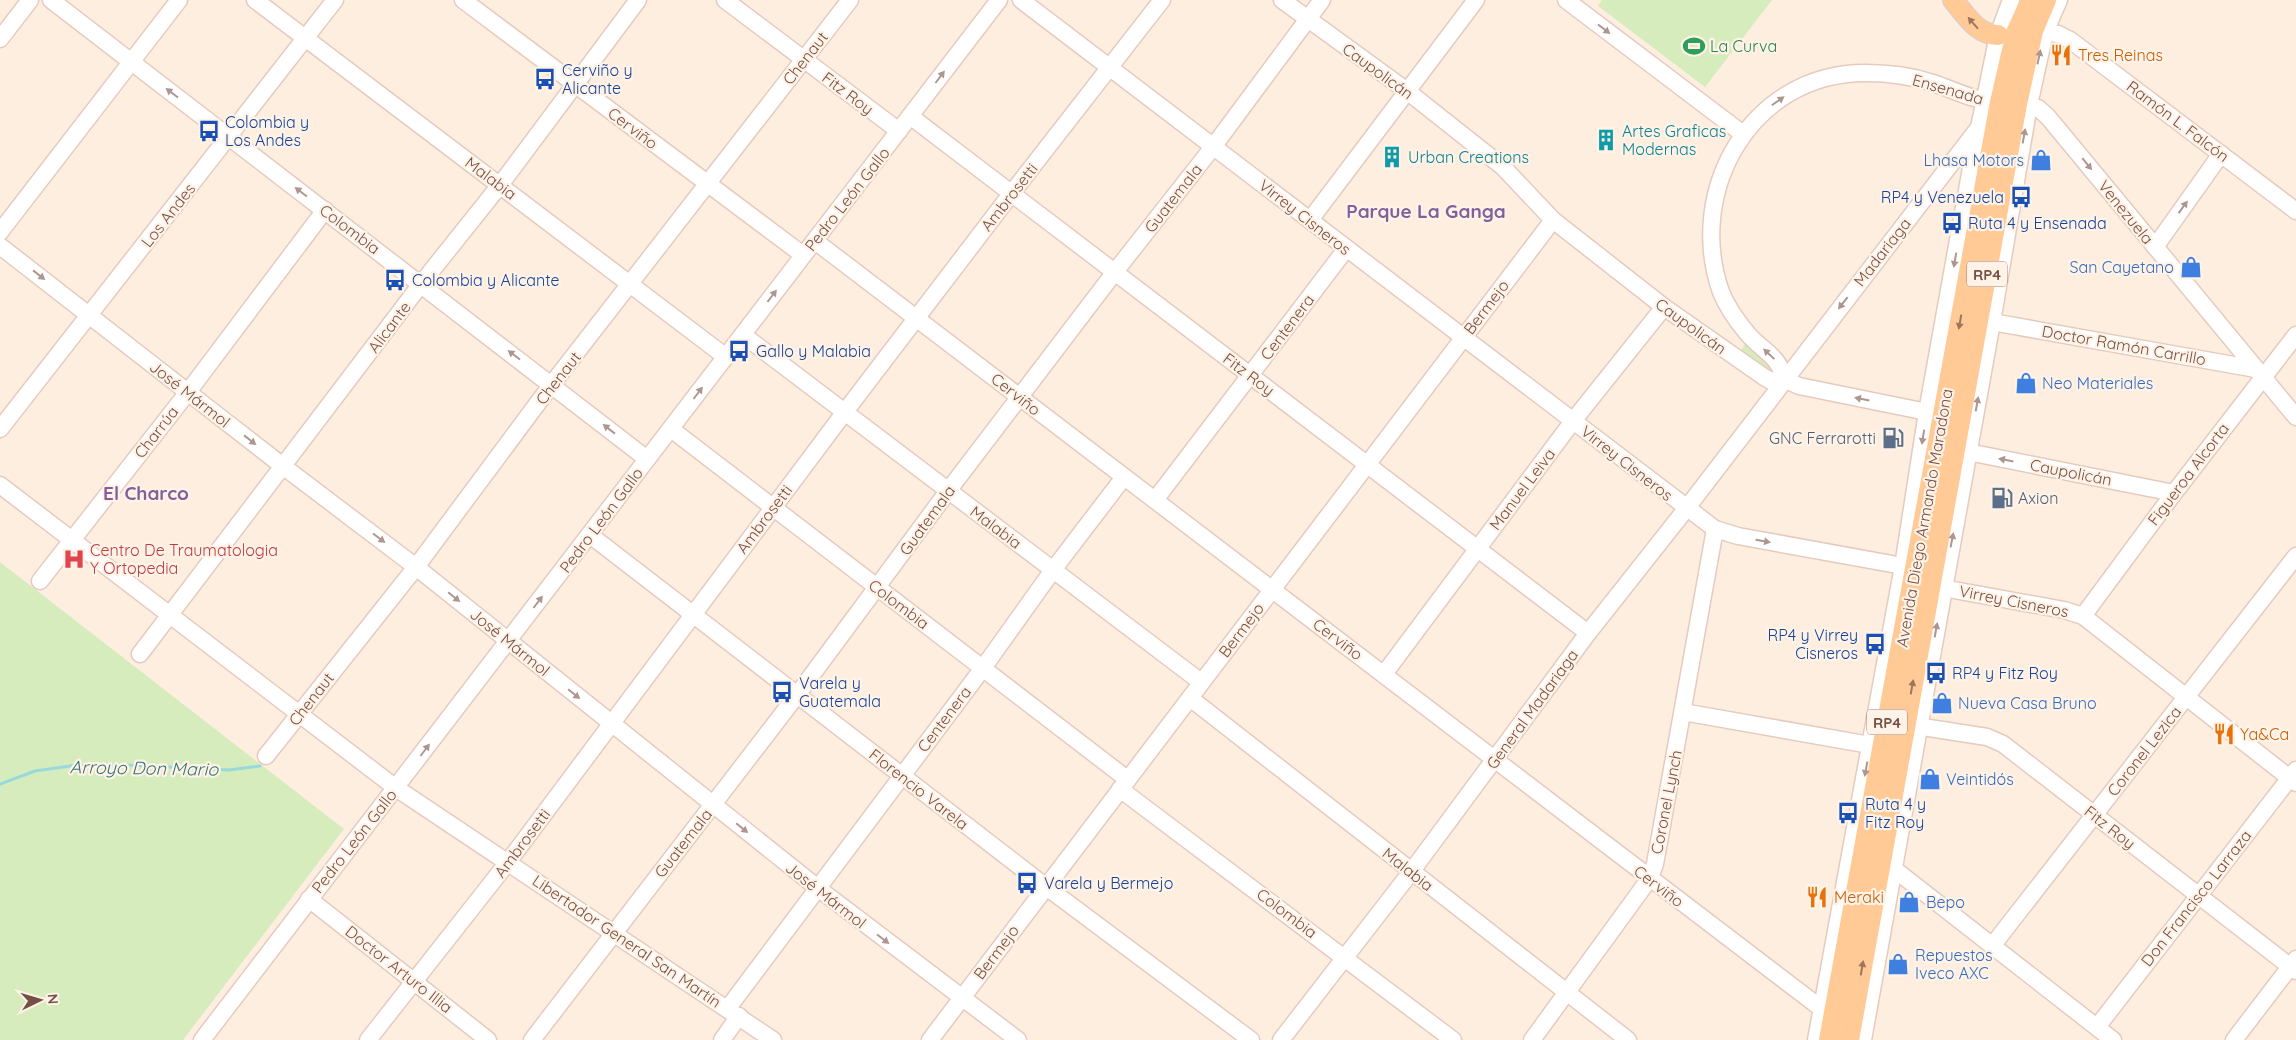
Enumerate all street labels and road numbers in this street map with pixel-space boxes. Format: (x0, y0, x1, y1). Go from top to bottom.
street label: Chenaut (778, 27, 832, 89)
street label: Caupolicán (1339, 39, 1417, 103)
street label: Fitz Roy (818, 67, 878, 119)
street label: Ensenada (1910, 69, 1986, 109)
street label: Ramón L. Falcón (2123, 76, 2233, 166)
street label: Cerviño (604, 103, 662, 153)
street label: Pedro León Gallo (800, 143, 894, 255)
street label: Malabia (461, 152, 521, 204)
street label: Ambrosetti (976, 159, 1042, 235)
street label: Guatemala (1140, 160, 1206, 236)
street label: Virrey Cisneros (1255, 175, 1355, 259)
street label: Venezuela (2094, 176, 2158, 248)
street label: Los Andes (137, 179, 199, 251)
street label: Colombia (316, 200, 384, 258)
street label: Madariaga (1849, 214, 1915, 290)
road number: RP4 (1967, 262, 2007, 286)
street label: Bermejo (1459, 276, 1513, 338)
street label: Centenera (1256, 290, 1318, 364)
street label: Caupolicán (1652, 294, 1730, 358)
street label: Alicante (363, 297, 415, 357)
street label: Doctor Ramón Carrillo (2040, 321, 2208, 369)
street label: Chenaut (531, 347, 585, 409)
street label: Fitz Roy (1219, 348, 1279, 400)
street label: José Mármol (146, 356, 234, 432)
street label: Cerviño (987, 368, 1045, 420)
street label: Avenida Diego Armando Maradona (1891, 387, 1957, 649)
street label: Charrúa (130, 402, 182, 462)
street label: Figueroa Alcorta (2143, 419, 2233, 529)
street label: Virrey Cisneros (1577, 421, 1677, 505)
street label: Manuel Leiva (1485, 444, 1559, 534)
street label: Caupolicán (2028, 454, 2114, 490)
street label: Pedro León Gallo (555, 463, 647, 577)
street label: Ambrosetti (732, 481, 796, 557)
street label: Guatemala (895, 481, 959, 559)
street label: Malabia (966, 501, 1026, 553)
street label: Colombia (865, 575, 933, 633)
street label: Virrey Cisneros (1958, 581, 2070, 621)
street label: Bermejo (1214, 599, 1268, 661)
street label: José Mármol (466, 604, 554, 680)
street label: Cerviño (1309, 614, 1367, 664)
street label: General Madariaga (1482, 645, 1582, 773)
street label: Chenaut (284, 668, 338, 730)
street label: Centenera (913, 682, 975, 756)
street label: Coronel Lezica (2103, 702, 2185, 800)
road number: RP4 (1867, 710, 1907, 734)
street label: Florencio Varela (865, 744, 973, 834)
street label: Coronel Lynch (1646, 748, 1686, 856)
street label: Pedro León Gallo (307, 785, 401, 897)
street label: Fitz Roy (2080, 801, 2140, 853)
street label: Ambrosetti (490, 805, 554, 881)
street label: Guatemala (650, 805, 716, 881)
street label: Don Francisco Larraza (2137, 826, 2255, 970)
street label: Malabia (1379, 843, 1437, 895)
street label: José Mármol (782, 857, 870, 933)
street label: Cerviño (1630, 861, 1688, 911)
street label: Libertador General San Martín (529, 870, 725, 1012)
street label: Colombia (1253, 884, 1321, 942)
street label: Doctor Arturo Illia (341, 921, 457, 1017)
street label: Bermejo (969, 921, 1023, 983)

